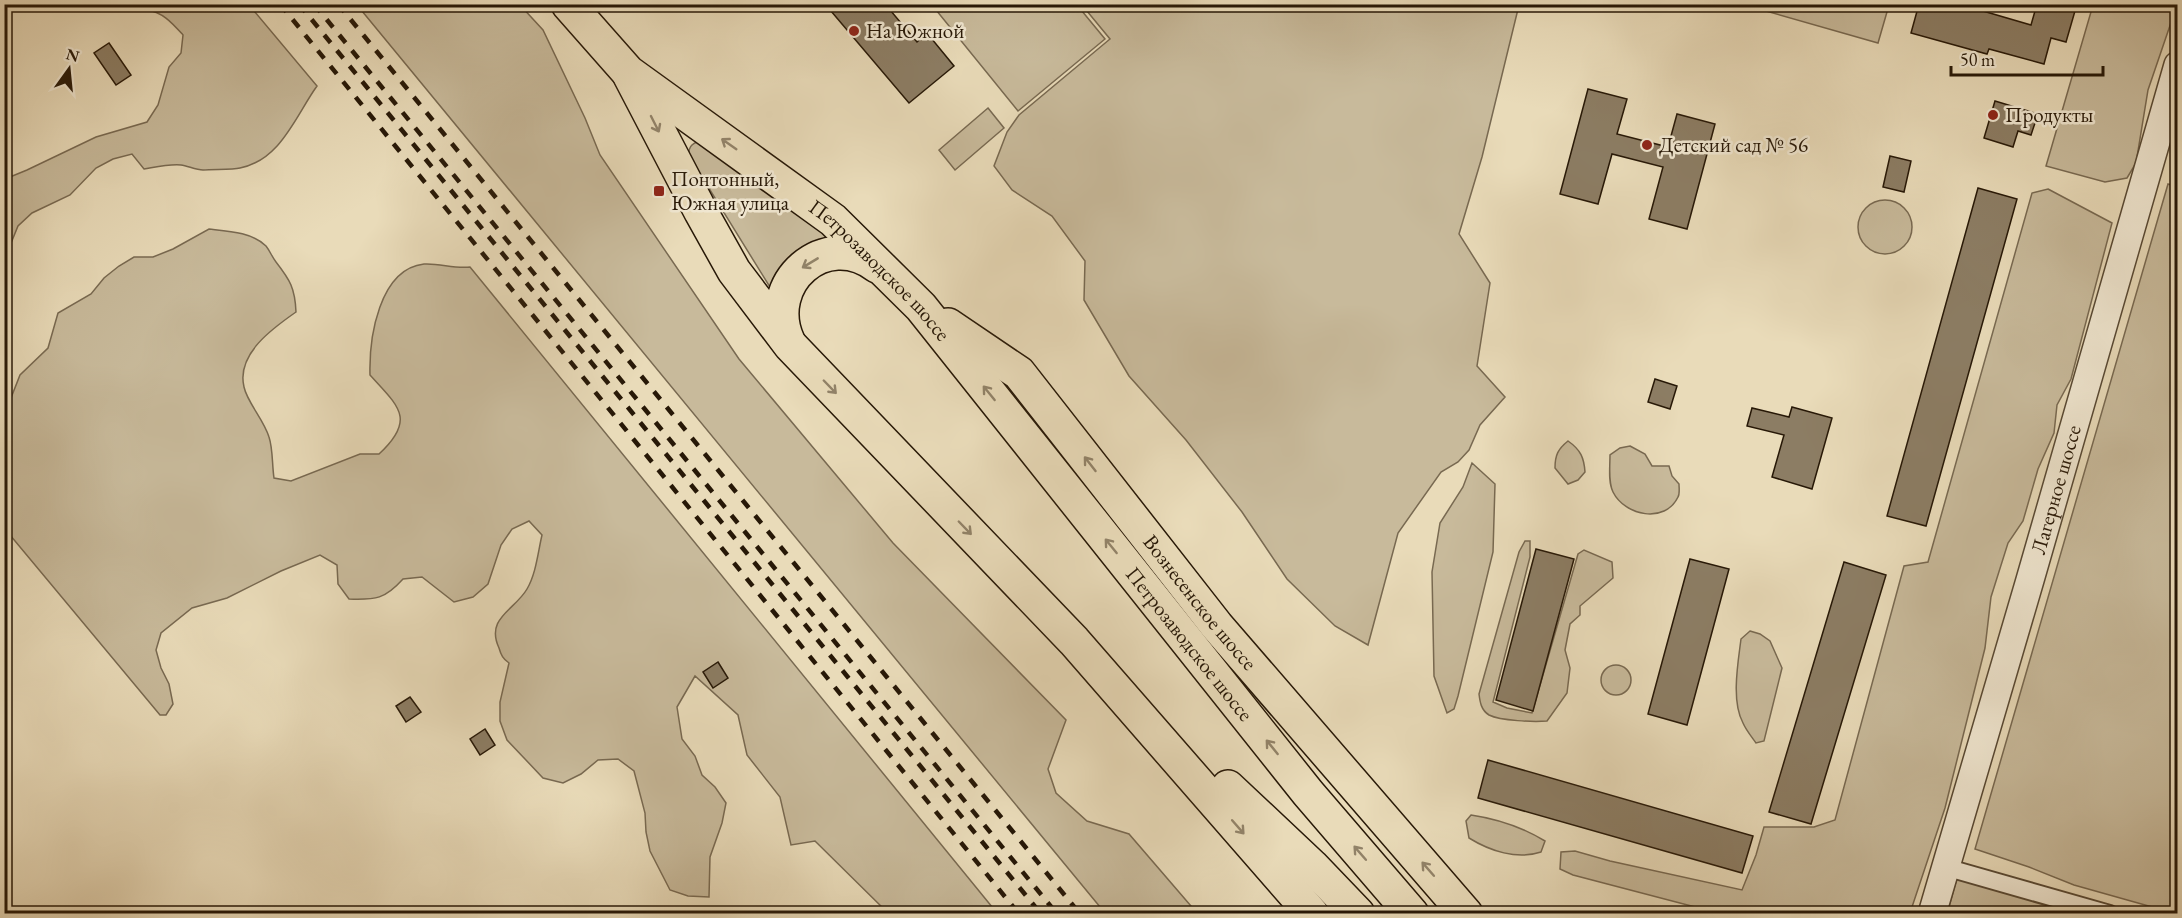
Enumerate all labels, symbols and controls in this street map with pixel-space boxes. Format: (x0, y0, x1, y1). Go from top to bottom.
place label: На Южной (866, 17, 964, 44)
marker: На Южной (847, 24, 861, 38)
north arrow (39, 39, 99, 99)
scale bar (1951, 39, 2102, 77)
text: N (64, 43, 82, 67)
text: 50 m (1960, 48, 1995, 71)
place label: Продукты (2005, 101, 2094, 128)
marker: Продукты (1986, 108, 2000, 122)
one-way arrow (649, 115, 661, 132)
place label: Детский сад № 56 (1659, 131, 1808, 158)
one-way arrow (721, 138, 737, 150)
marker: Детский сад № 56 (1640, 138, 1654, 152)
place label: Понтонный, Южная улица (671, 165, 790, 216)
marker: Понтонный, Южная улица (652, 184, 666, 198)
street label: Петрозаводское шоссе (804, 193, 957, 346)
one-way arrow (802, 258, 819, 270)
one-way arrow (823, 380, 837, 395)
one-way arrow (983, 385, 996, 401)
street label: Лагерное шоссе (2024, 422, 2087, 557)
one-way arrow (1084, 457, 1097, 473)
one-way arrow (958, 520, 972, 535)
street label: Вознесенское шоссе (1138, 529, 1263, 676)
one-way arrow (1105, 538, 1118, 554)
street label: Петрозаводское шоссе (1120, 561, 1259, 726)
one-way arrow (1265, 740, 1278, 756)
one-way arrow (1231, 819, 1245, 834)
one-way arrow (1353, 846, 1367, 861)
one-way arrow (1421, 862, 1435, 877)

